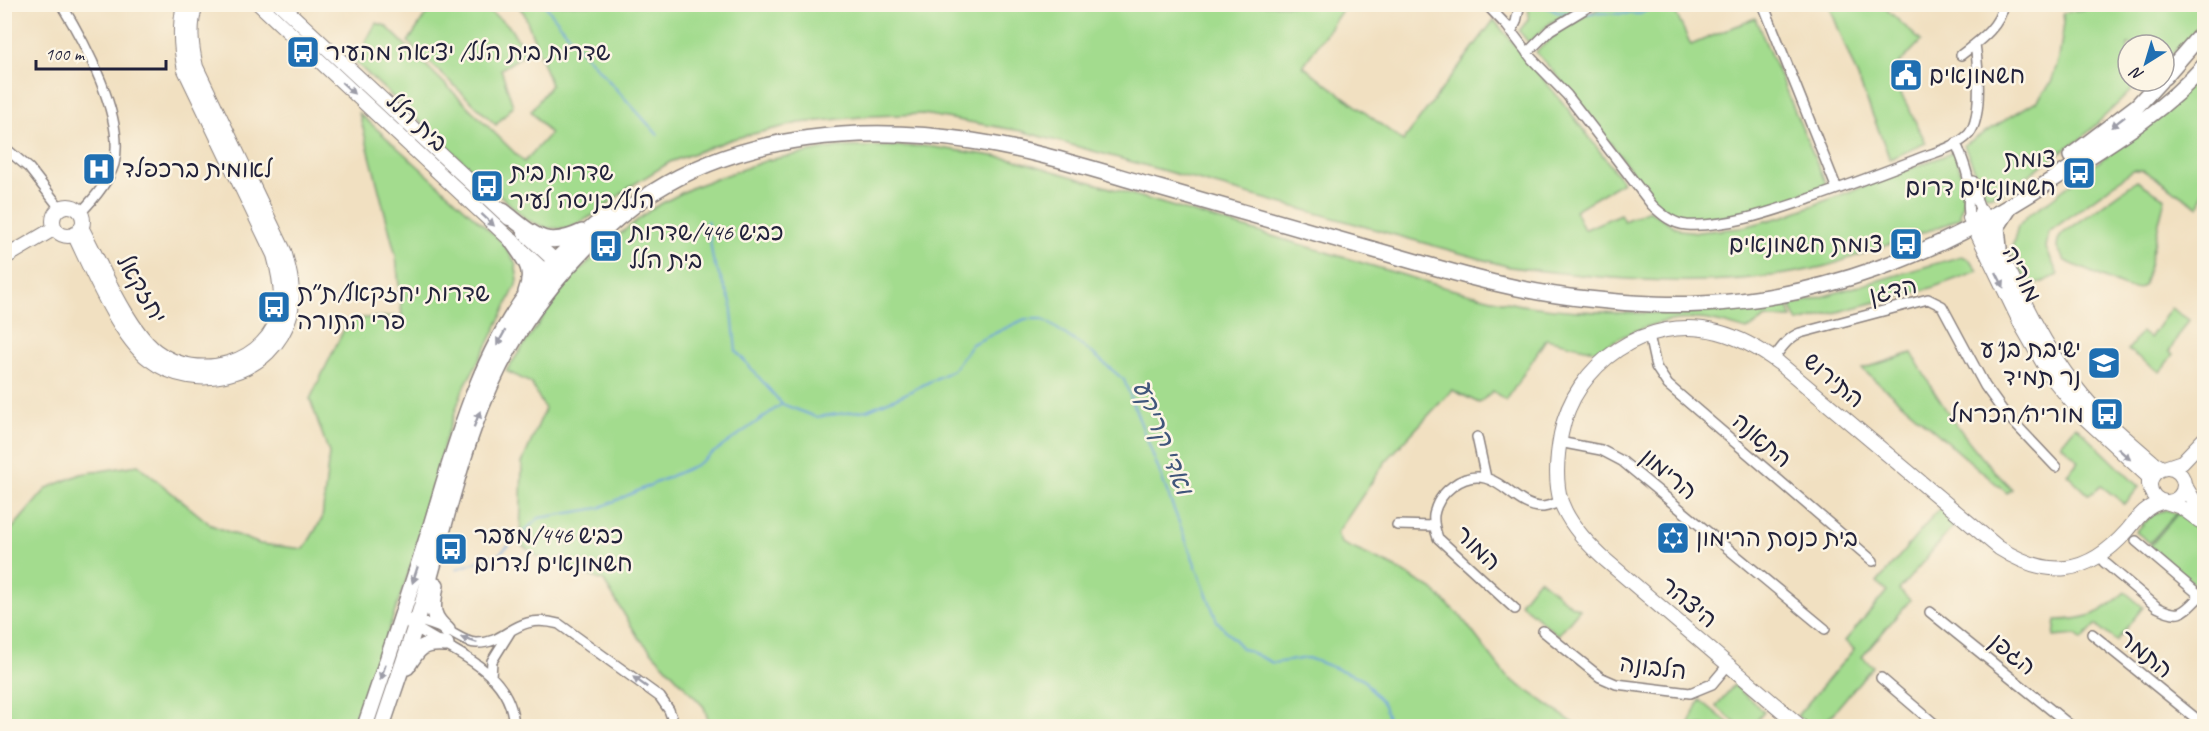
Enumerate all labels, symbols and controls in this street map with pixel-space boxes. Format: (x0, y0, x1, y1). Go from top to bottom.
scale bar (36, 33, 166, 71)
north arrow (2116, 33, 2176, 93)
bus stop icon: שדרות בית הלל/ יציאה מהעיר (285, 34, 321, 70)
place label: שדרות בית הלל/ יציאה מהעיר (326, 37, 611, 67)
text: 100 m (45, 43, 86, 65)
public building icon: חשמונאים (1888, 57, 1924, 93)
place label: חשמונאים (1929, 60, 2025, 90)
text: N (2125, 61, 2148, 85)
one-way arrow (340, 80, 354, 94)
street label: בית הלל (380, 86, 454, 158)
one-way arrow (2111, 115, 2126, 127)
place label: צומת חשמונאים דרום (1905, 144, 2056, 202)
hospital icon: לאומית ברכפלד (81, 151, 117, 187)
place label: לאומית ברכפלד (122, 154, 274, 184)
bus stop icon: צומת חשמונאים דרום (2061, 155, 2097, 191)
place label: שדרות בית הלל/כניסה לעיר (508, 157, 655, 215)
bus stop icon: שדרות בית הלל/כניסה לעיר (469, 168, 505, 204)
one-way arrow (481, 212, 495, 226)
place label: כביש 446/שדרות בית הלל (627, 217, 783, 275)
bus stop icon: צומת חשמונאים (1888, 226, 1924, 262)
bus stop icon: כביש 446/שדרות בית הלל (588, 228, 624, 264)
place label: צומת חשמונאים (1729, 229, 1883, 259)
street label: מוריה (1996, 241, 2048, 307)
street label: יחזקאל (110, 249, 174, 329)
street label: הדגן (1866, 270, 1920, 310)
one-way arrow (1995, 271, 2004, 288)
place label: שדרות יחזקאל/ת״ת פרי התורה (297, 278, 490, 336)
bus stop icon: שדרות יחזקאל/ת״ת פרי התורה (256, 289, 292, 325)
one-way arrow (495, 330, 506, 346)
place label: ישיבת בנ"ע נר תמיד (1980, 334, 2081, 392)
school or university icon: ישיבת בנ"ע נר תמיד (2086, 345, 2122, 381)
street label: התירוש (1797, 346, 1871, 414)
water label: ואדי קריקע (1125, 375, 1202, 501)
bus stop icon: מוריה/הכרמל (2089, 396, 2125, 432)
place label: מוריה/הכרמל (1949, 399, 2084, 429)
street label: התאנה (1726, 406, 1798, 474)
one-way arrow (473, 410, 482, 428)
street label: הרימון (1635, 442, 1703, 506)
one-way arrow (2116, 447, 2131, 461)
street label: המור (1449, 519, 1507, 577)
place label: כביש 446/מעבר חשמונאים לדרום (474, 520, 633, 578)
synagogue icon: בית כנסת הרימון (1655, 520, 1691, 556)
place label: בית כנסת הרימון (1696, 523, 1858, 553)
bus stop icon: כביש 446/מעבר חשמונאים לדרום (433, 531, 469, 567)
one-way arrow (410, 566, 419, 584)
street label: היצהר (1654, 570, 1724, 634)
street label: התמר (2113, 623, 2179, 685)
street label: הגפן (1984, 626, 2042, 682)
one-way arrow (460, 635, 478, 644)
street label: הלבונה (1618, 648, 1688, 686)
one-way arrow (378, 663, 387, 681)
one-way arrow (632, 676, 648, 688)

